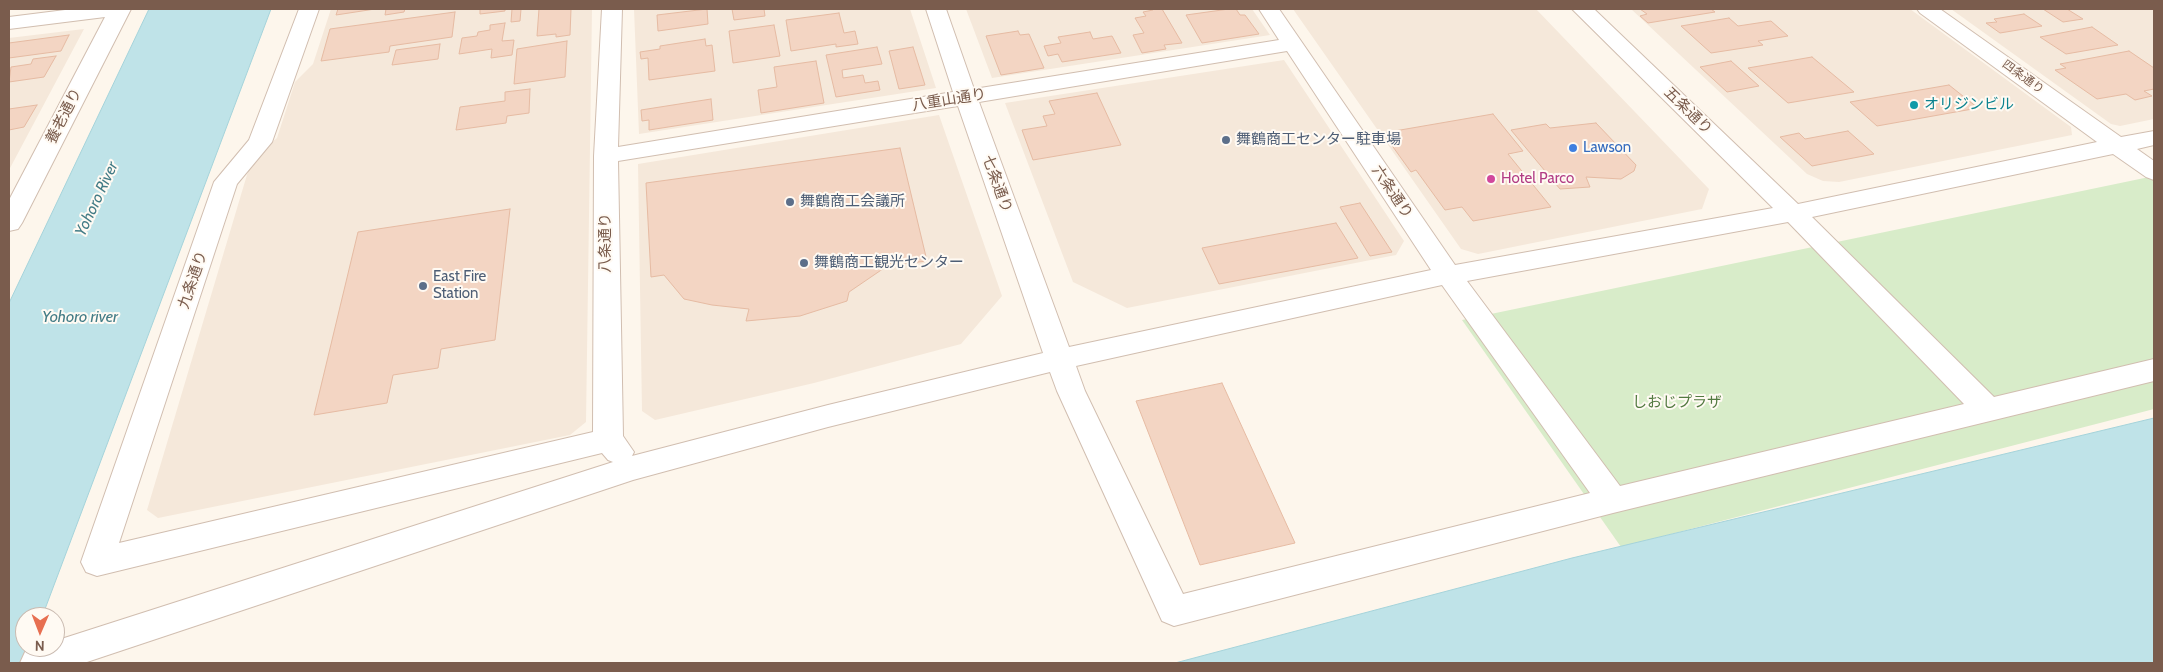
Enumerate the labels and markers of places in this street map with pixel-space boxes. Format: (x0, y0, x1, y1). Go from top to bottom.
place label: オリジンビル (1924, 96, 2014, 114)
marker: オリジンビル (1908, 99, 1920, 111)
place label: 舞鶴商工センター駐車場 (1236, 131, 1401, 149)
marker: 舞鶴商工センター駐車場 (1220, 134, 1232, 146)
place label: Lawson (1583, 139, 1631, 157)
marker: Lawson (1567, 142, 1579, 154)
place label: Hotel Parco (1501, 170, 1574, 188)
marker: Hotel Parco (1485, 173, 1497, 185)
place label: 舞鶴商工会議所 (800, 193, 905, 211)
marker: 舞鶴商工会議所 (784, 196, 796, 208)
place label: 舞鶴商工観光センター (814, 254, 964, 272)
marker: 舞鶴商工観光センター (798, 257, 810, 269)
place label: East Fire Station (433, 268, 486, 303)
marker: East Fire Station (417, 280, 429, 292)

